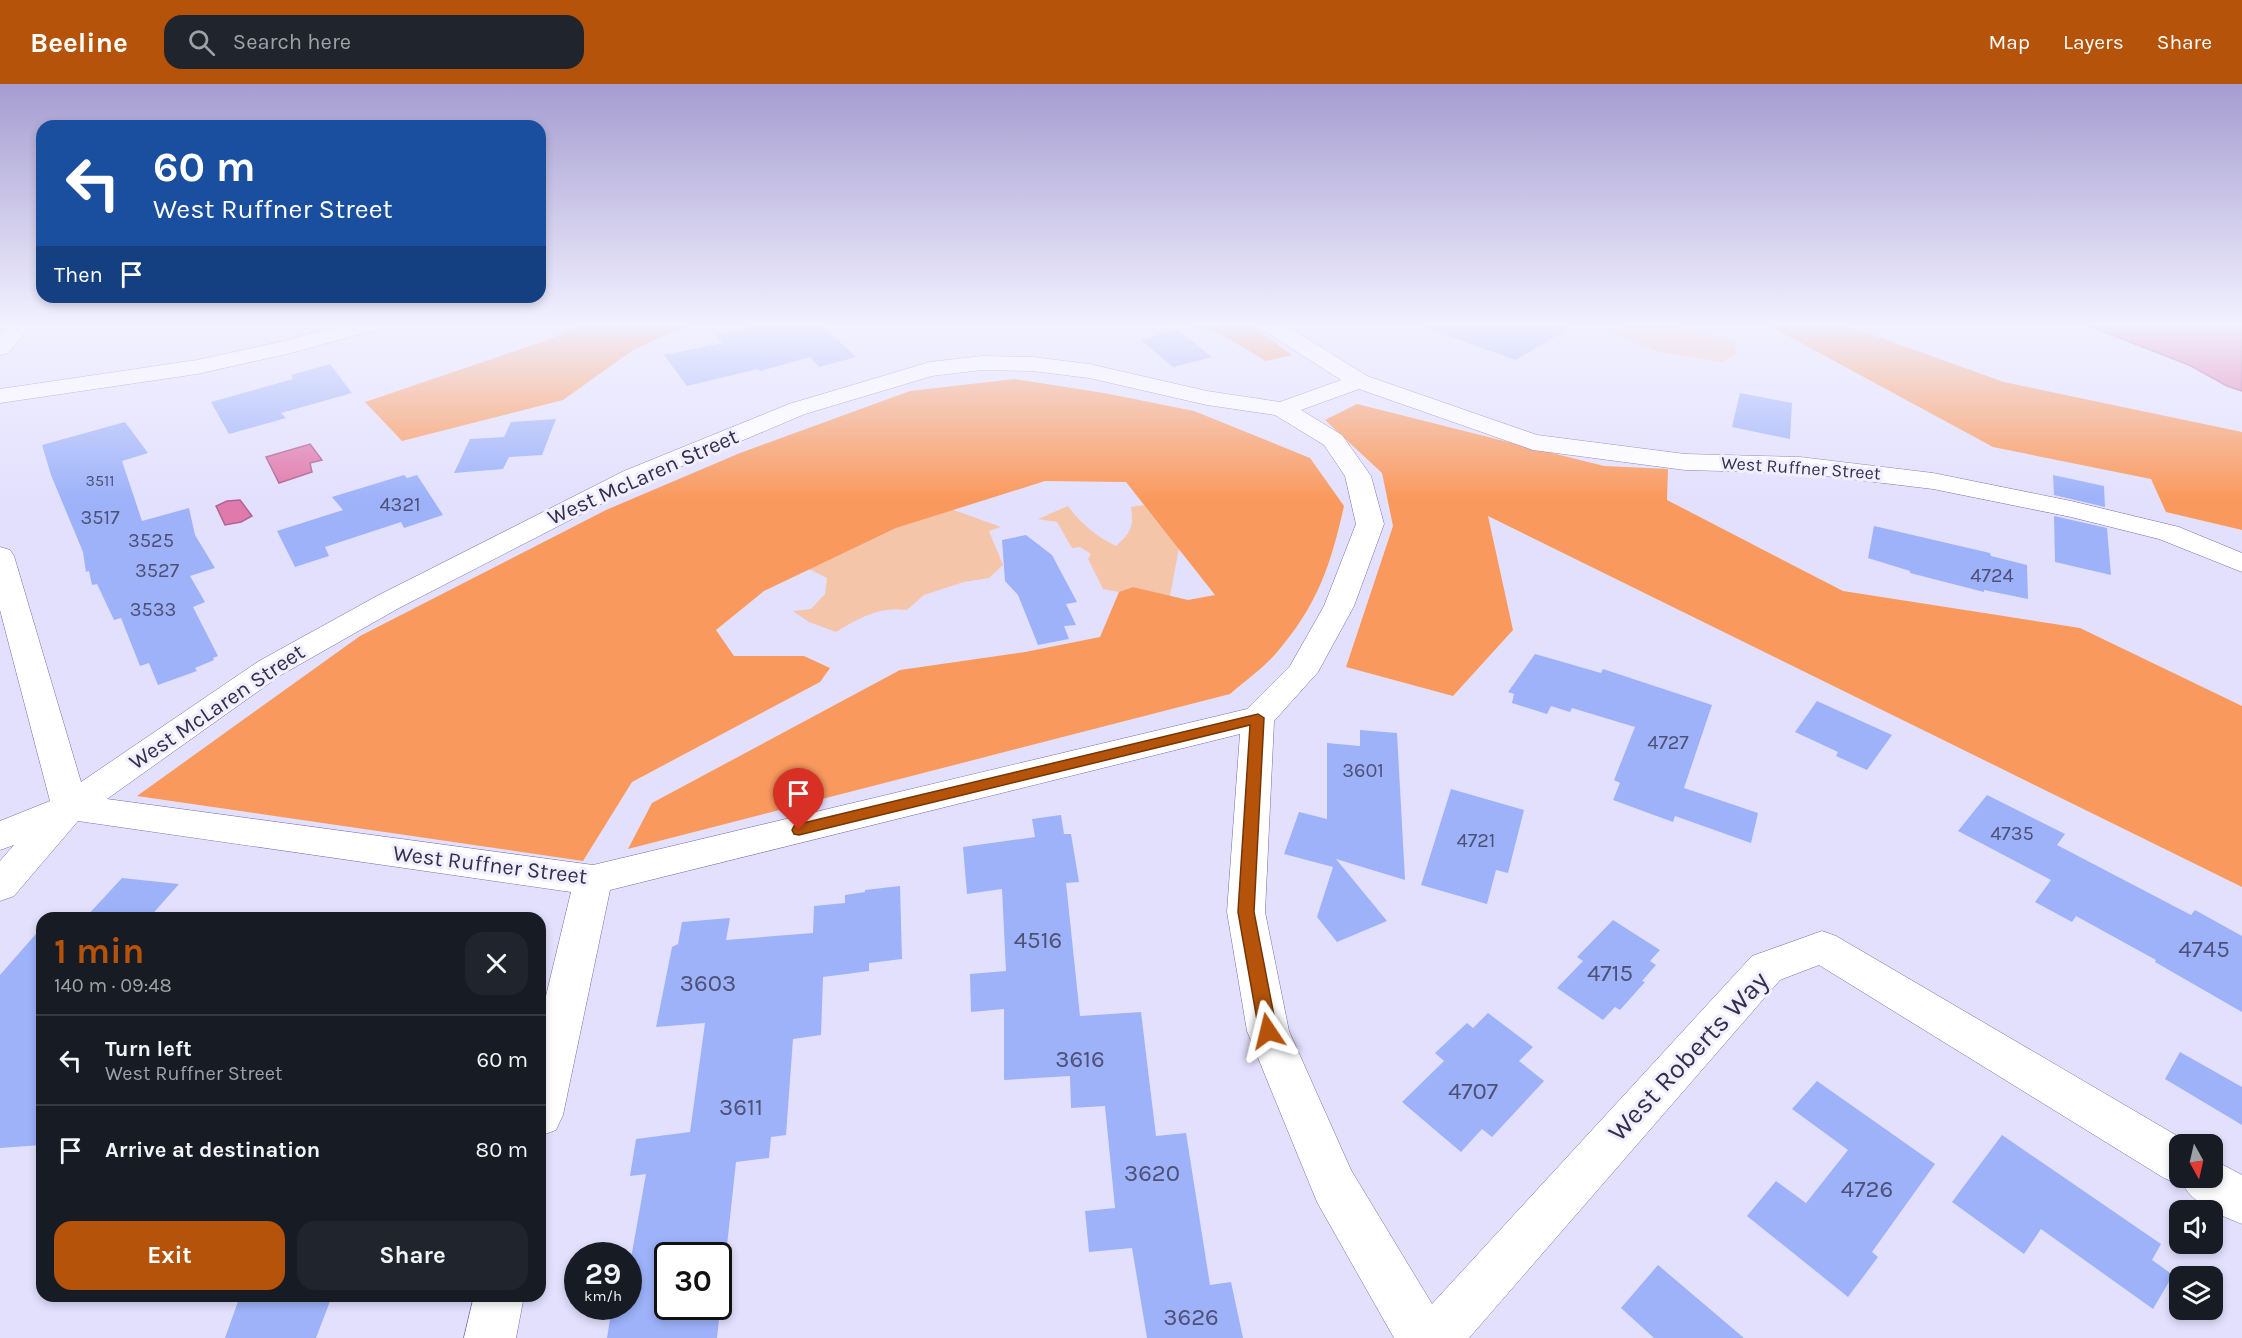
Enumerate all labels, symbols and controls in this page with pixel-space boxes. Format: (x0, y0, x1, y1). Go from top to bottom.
search box (164, 15, 584, 69)
text: Beeline (30, 26, 128, 59)
icon: search (185, 26, 218, 59)
text: Search here (233, 29, 351, 55)
text: Map (1988, 30, 2030, 54)
text: Layers (2063, 30, 2124, 54)
text: Share (2157, 30, 2212, 54)
text: 60 m (153, 142, 256, 192)
icon: left (54, 144, 132, 222)
text: West Ruffner Street (153, 193, 393, 225)
icon: arrive (115, 258, 148, 291)
text: Then (54, 262, 103, 288)
street label: West McLaren Street (544, 423, 742, 531)
street label: West Ruffner Street (1721, 451, 1882, 485)
house number: 3511 (85, 471, 115, 490)
house number: 4321 (379, 493, 421, 516)
house number: 3517 (80, 506, 120, 529)
house number: 3525 (128, 529, 174, 552)
house number: 3527 (135, 559, 180, 582)
house number: 4724 (1970, 564, 2014, 587)
house number: 3533 (130, 598, 176, 621)
street label: West McLaren Street (124, 639, 310, 775)
house number: 4727 (1647, 731, 1689, 754)
house number: 3601 (1342, 759, 1384, 782)
pin (773, 768, 824, 830)
icon: arrive (782, 777, 815, 810)
house number: 4735 (1990, 822, 2034, 845)
house number: 4721 (1457, 829, 1495, 852)
street label: West Ruffner Street (391, 840, 589, 890)
house number: 4516 (1014, 926, 1062, 954)
text: 1 min (54, 930, 144, 972)
button: close (465, 932, 528, 995)
house number: 4745 (2178, 935, 2230, 963)
house number: 4715 (1587, 959, 1633, 987)
street label: West Roberts Way (1601, 964, 1775, 1147)
house number: 3603 (680, 969, 736, 997)
text: 140 m · 09:48 (54, 974, 172, 997)
position arrow (1236, 999, 1300, 1063)
text: Turn left (105, 1036, 192, 1062)
icon: left (54, 1044, 87, 1077)
house number: 3616 (1055, 1045, 1105, 1073)
text: 60 m (477, 1047, 528, 1073)
text: West Ruffner Street (105, 1062, 283, 1085)
house number: 4707 (1448, 1077, 1498, 1105)
house number: 3611 (719, 1093, 763, 1121)
icon: arrive (54, 1134, 87, 1167)
north arrow (2169, 1134, 2223, 1188)
map controls (2169, 1134, 2223, 1320)
text: Arrive at destination (105, 1137, 320, 1163)
text: 80 m (476, 1137, 528, 1163)
house number: 3620 (1124, 1159, 1180, 1187)
house number: 4726 (1841, 1175, 1893, 1203)
button: sound (2169, 1200, 2223, 1254)
button: Exit (54, 1221, 285, 1290)
button: Share (297, 1221, 528, 1290)
speed limit sign: 30 (654, 1242, 732, 1320)
text: 29 (585, 1256, 621, 1292)
button: layers (2169, 1266, 2223, 1320)
text: km/h (584, 1287, 622, 1305)
house number: 3626 (1163, 1303, 1219, 1331)

